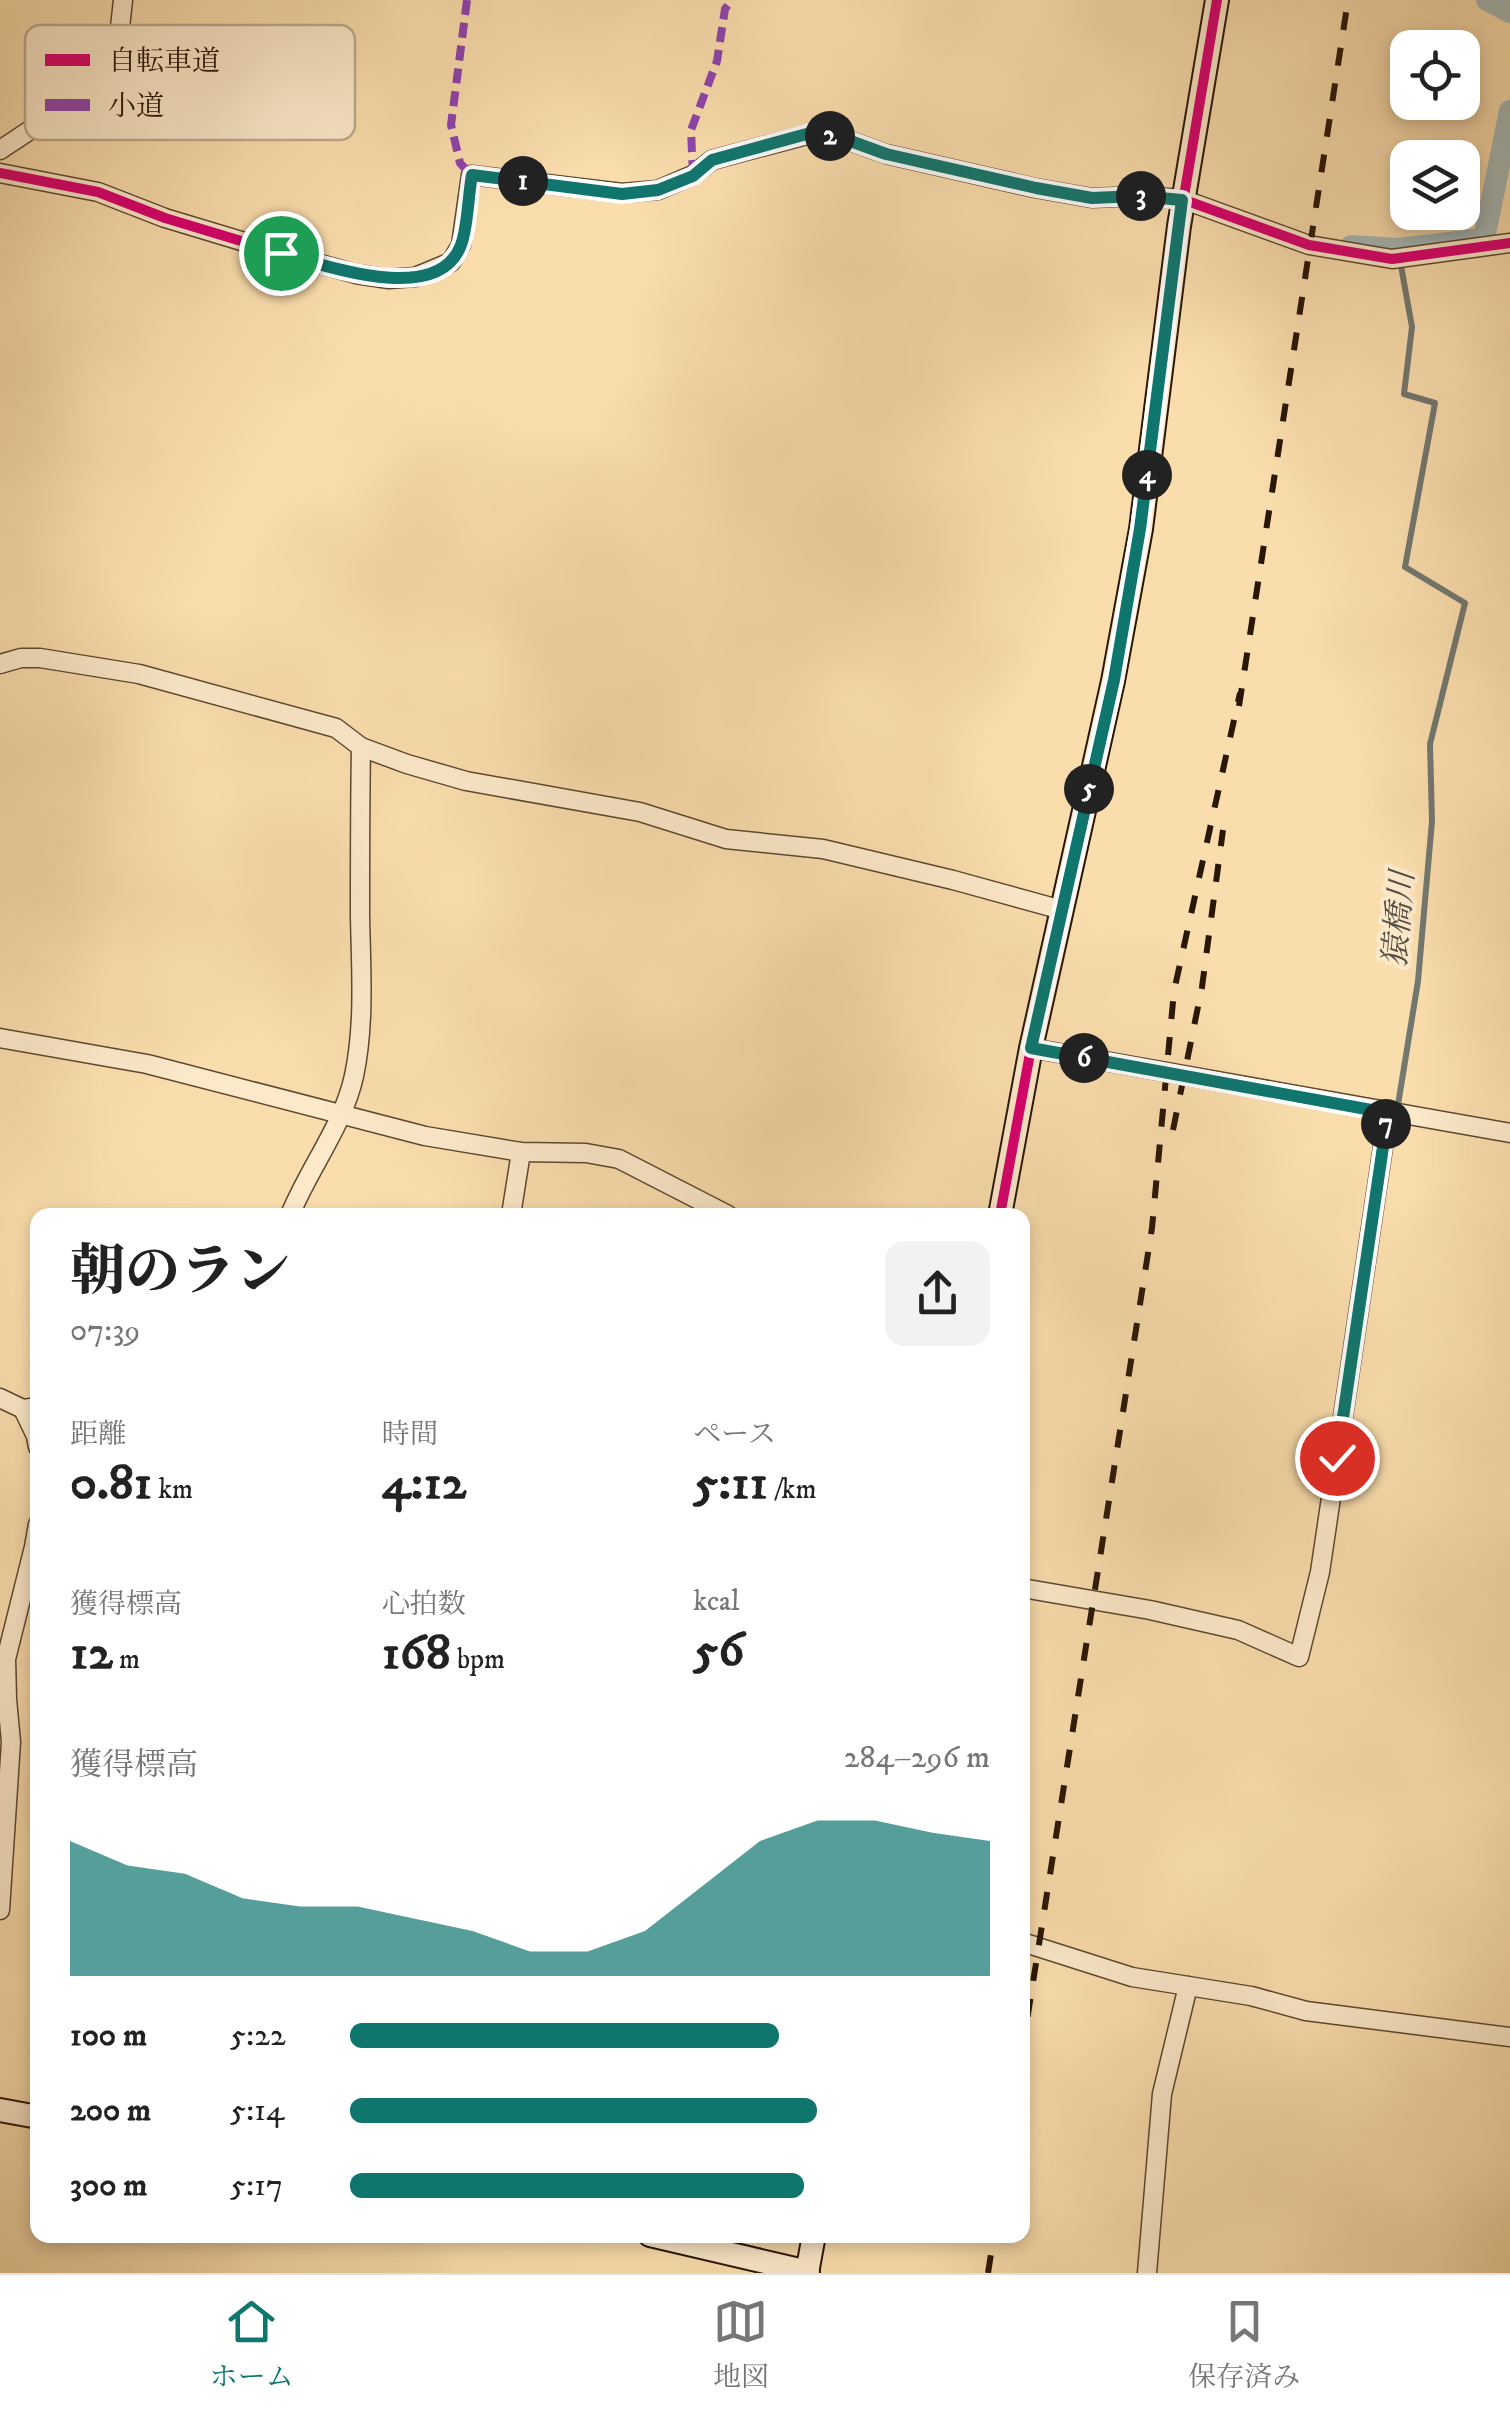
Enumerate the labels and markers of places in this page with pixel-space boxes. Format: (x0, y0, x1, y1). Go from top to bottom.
pin: 2 (805, 111, 855, 161)
pin: 1 (498, 156, 548, 206)
pin: 3 (1116, 171, 1166, 221)
pin (239, 211, 324, 296)
pin: 4 (1122, 450, 1172, 500)
pin: 5 (1064, 764, 1114, 814)
pin: 6 (1059, 1033, 1109, 1083)
pin: 7 (1361, 1099, 1411, 1149)
pin (1295, 1416, 1380, 1501)

